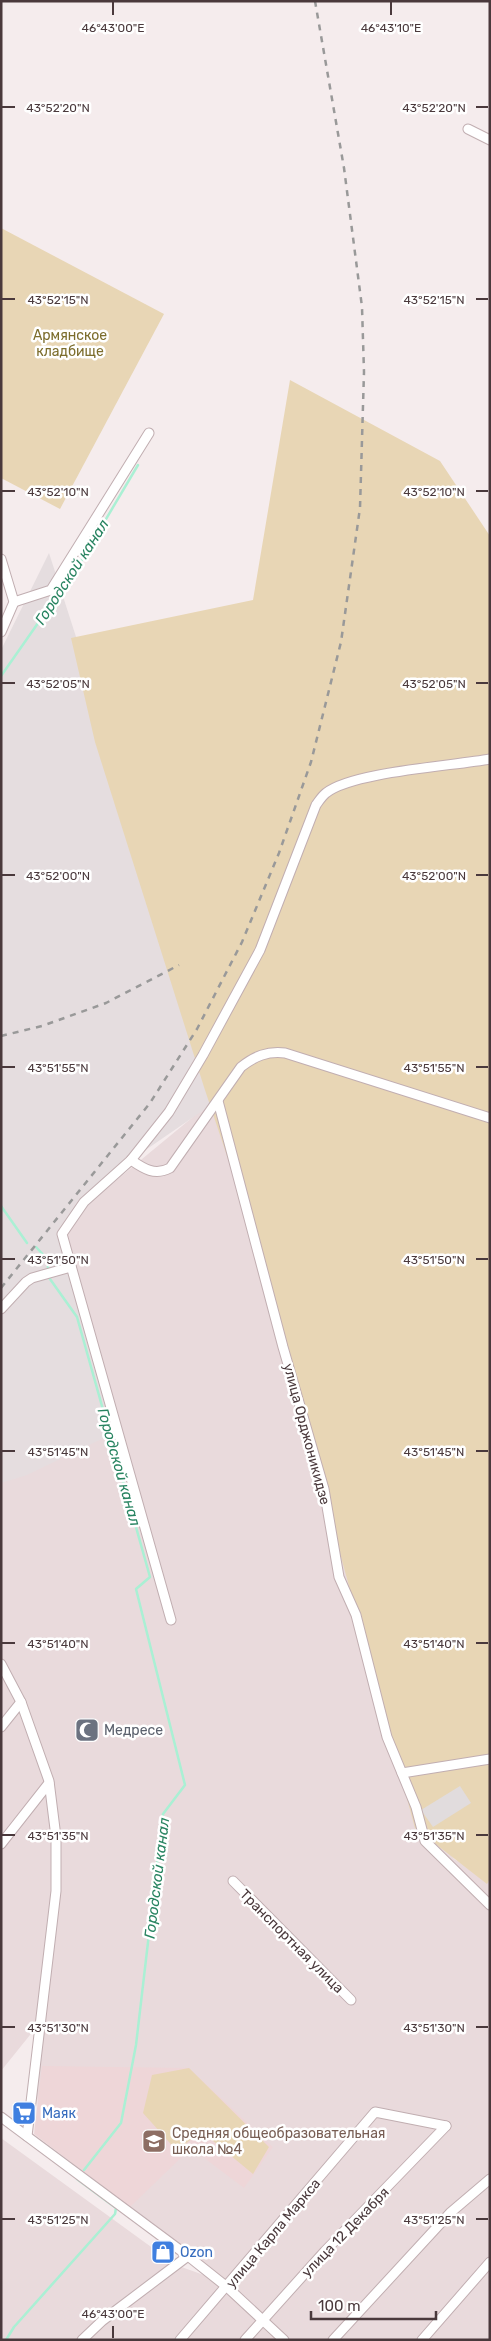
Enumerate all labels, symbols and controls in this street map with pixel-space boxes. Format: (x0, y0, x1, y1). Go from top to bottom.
text: 46°43'00"E (81, 21, 145, 35)
text: 46°43'10"E (361, 21, 421, 35)
text: 43°52'20"N (26, 101, 90, 115)
text: 43°52'20"N (402, 101, 466, 115)
text: 43°52'15"N (27, 293, 89, 307)
text: 43°52'15"N (403, 293, 465, 307)
park label: Армянское кладбище (33, 327, 107, 360)
text: 43°52'10"N (27, 485, 89, 499)
text: 43°52'10"N (403, 485, 465, 499)
water label: Городской канал (31, 516, 113, 628)
text: 43°52'05"N (26, 677, 90, 691)
text: 43°52'05"N (402, 677, 466, 691)
text: 43°52'00"N (26, 869, 90, 883)
text: 43°52'00"N (402, 869, 466, 883)
text: 43°51'55"N (27, 1061, 89, 1075)
text: 43°51'55"N (403, 1061, 465, 1075)
text: 43°51'50"N (27, 1253, 89, 1267)
text: 43°51'50"N (403, 1253, 465, 1267)
street label: улица Орджоникидзе (279, 1362, 334, 1507)
water label: Городской канал (94, 1406, 144, 1528)
text: 43°51'45"N (28, 1445, 88, 1459)
text: 43°51'45"N (404, 1445, 464, 1459)
text: 43°51'40"N (27, 1637, 89, 1651)
text: 43°51'40"N (403, 1637, 465, 1651)
mosque icon: Медресе (74, 1717, 100, 1743)
place label: Медресе (104, 1722, 163, 1739)
water label: Городской канал (141, 1816, 173, 1939)
text: 43°51'35"N (27, 1829, 89, 1843)
text: 43°51'35"N (403, 1829, 465, 1843)
street label: Транспортная улица (236, 1886, 347, 1997)
text: 43°51'30"N (27, 2021, 89, 2035)
text: 43°51'30"N (403, 2021, 465, 2035)
supermarket icon: Маяк (11, 2100, 37, 2126)
place label: Маяк (42, 2105, 76, 2122)
place label: Средняя общеобразовательная школа №4 (172, 2125, 386, 2158)
school or university icon: Средняя общеобразовательная школа №4 (141, 2128, 167, 2154)
street label: улица Карла Маркса (223, 2175, 324, 2292)
street label: улица 12 Декабря (298, 2184, 393, 2281)
text: 43°51'25"N (27, 2213, 89, 2227)
text: 43°51'25"N (403, 2213, 465, 2227)
shop icon: Ozon (150, 2239, 176, 2265)
place label: Ozon (180, 2244, 213, 2261)
scale bar (311, 2288, 436, 2320)
text: 100 m (318, 2297, 360, 2315)
text: 46°43'00"E (81, 2307, 145, 2321)

